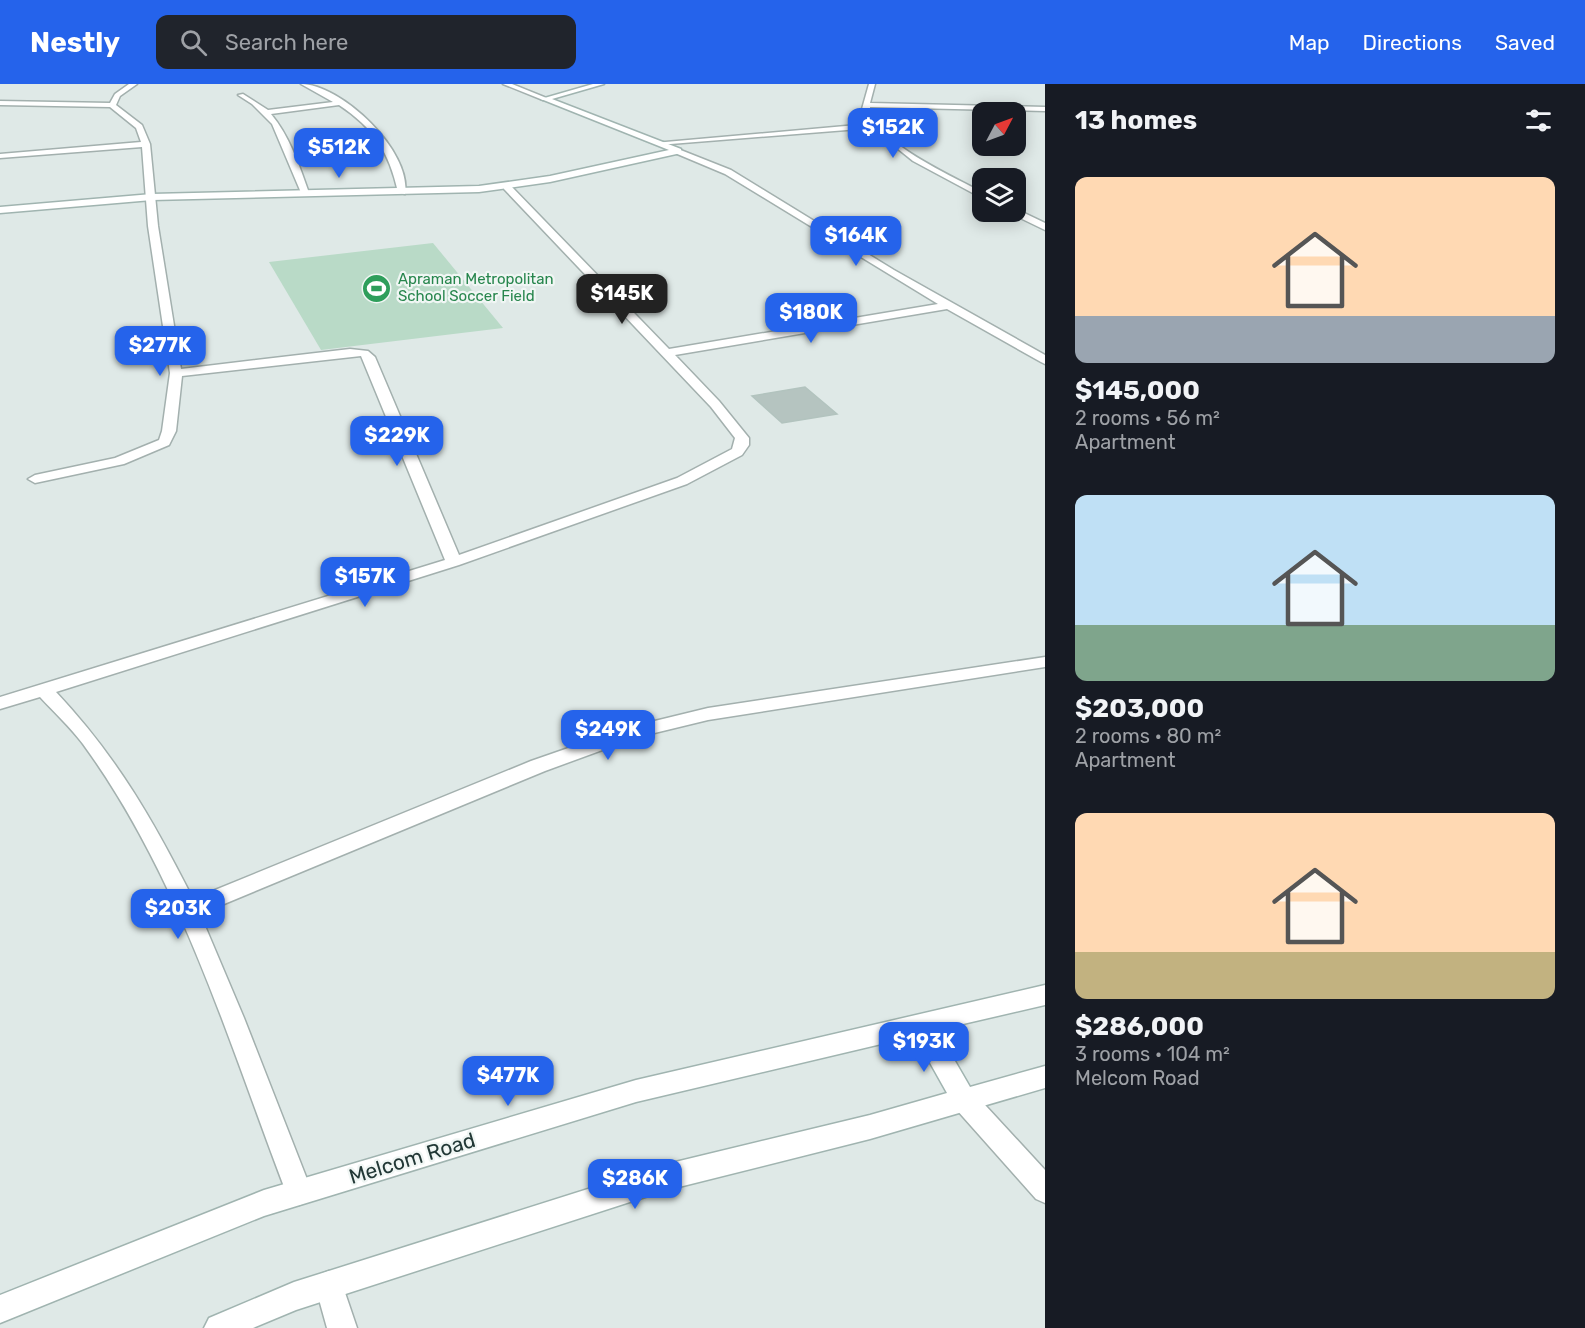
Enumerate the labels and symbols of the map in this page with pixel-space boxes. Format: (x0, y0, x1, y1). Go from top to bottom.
north arrow (972, 102, 1026, 156)
pin: $152K (851, 108, 935, 159)
pin: $512K (297, 128, 381, 179)
pin: $164K (814, 216, 898, 267)
place label: Apraman Metropolitan School Soccer Field (398, 270, 554, 305)
sports icon: Apraman Metropolitan School Soccer Field (361, 272, 393, 304)
pin: $145K (580, 274, 664, 325)
pin: $180K (769, 293, 853, 344)
pin: $277K (118, 326, 202, 377)
pin: $229K (355, 416, 439, 467)
pin: $157K (323, 557, 407, 608)
pin: $249K (566, 710, 650, 761)
pin: $203K (136, 889, 220, 940)
pin: $193K (882, 1022, 966, 1073)
pin: $477K (466, 1056, 550, 1107)
street label: Melcom Road (346, 1127, 478, 1189)
pin: $286K (593, 1159, 677, 1210)

